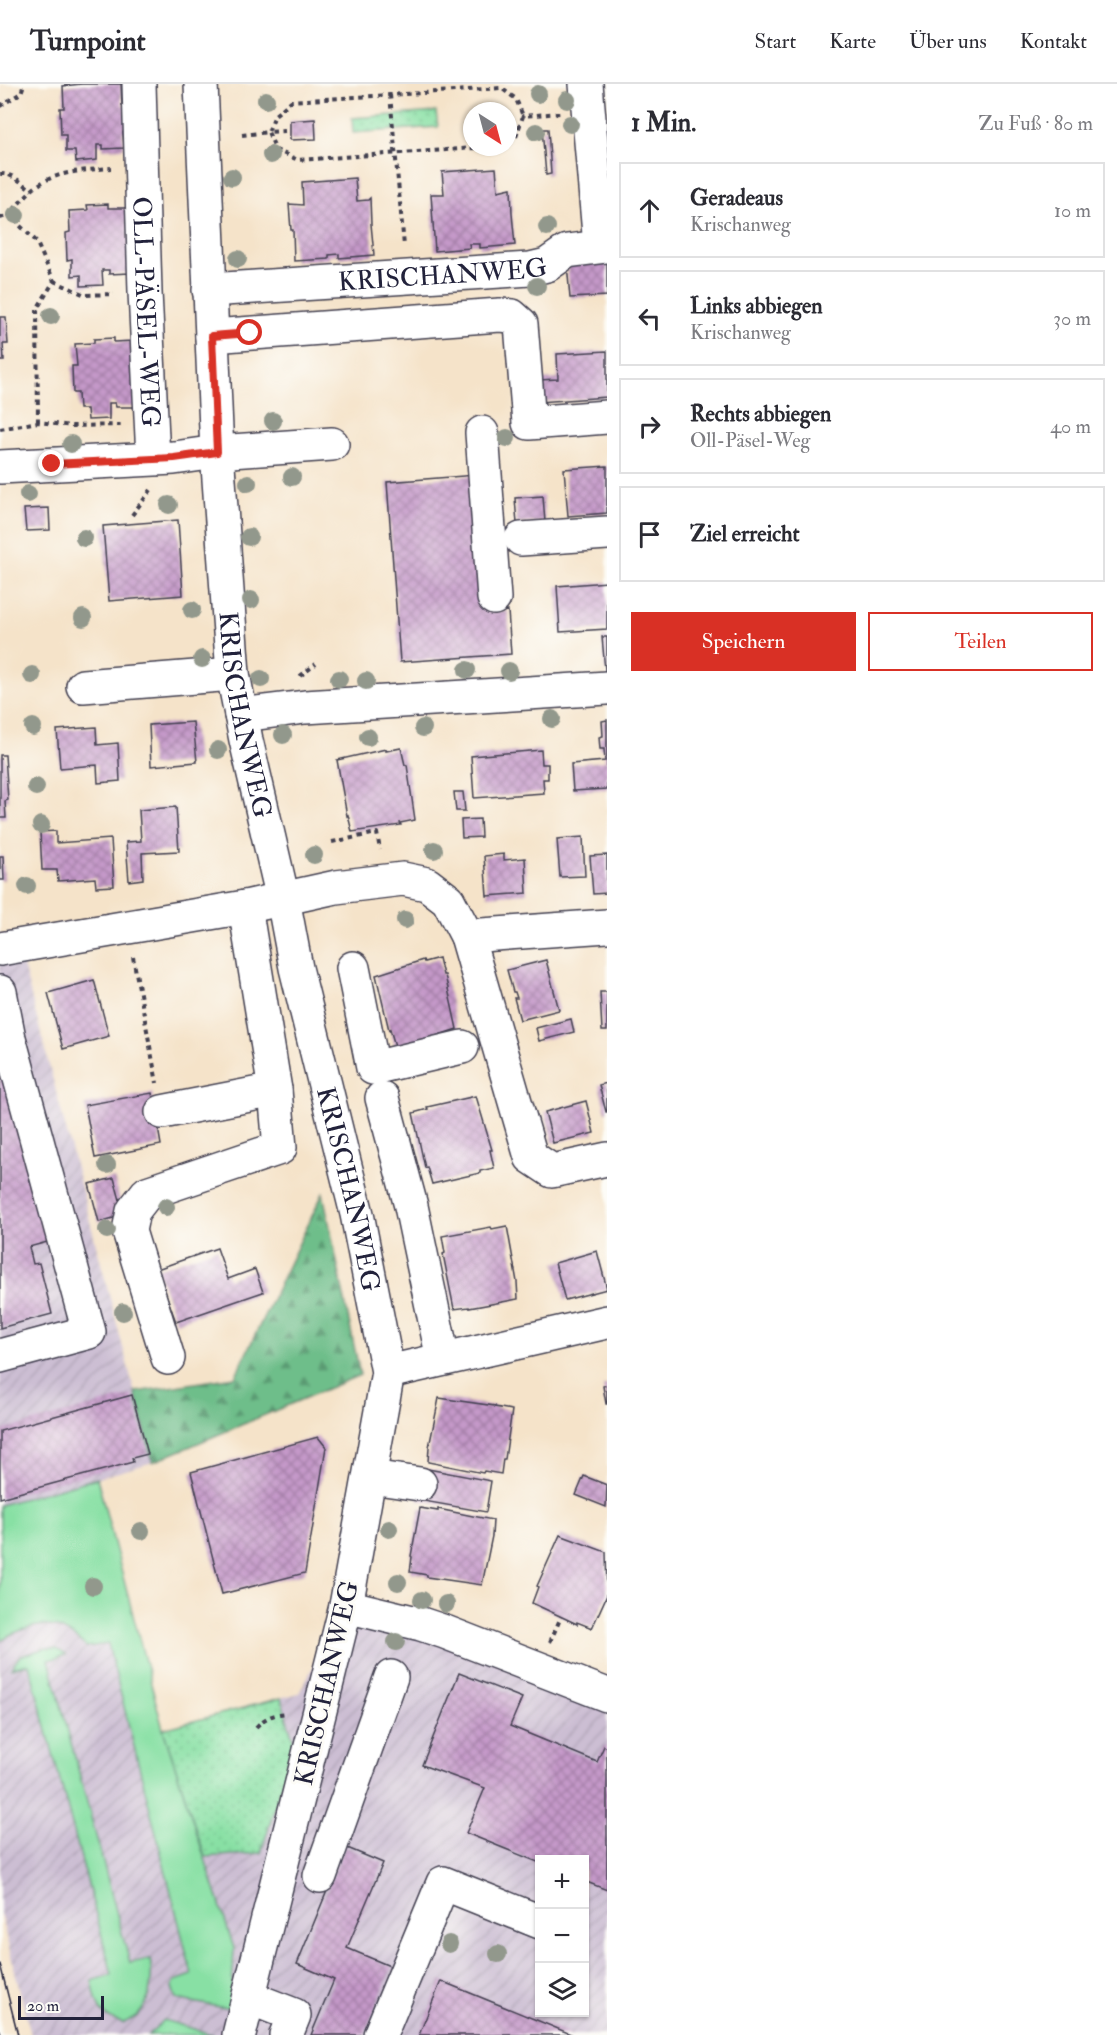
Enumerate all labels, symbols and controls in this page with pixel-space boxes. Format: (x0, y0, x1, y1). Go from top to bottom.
text: Turnpoint (30, 24, 146, 59)
text: Start (754, 28, 796, 55)
text: Karte (829, 28, 876, 55)
text: Über uns (909, 28, 987, 55)
text: Kontakt (1020, 28, 1087, 55)
north arrow (463, 102, 517, 156)
text: 1 Min. (631, 107, 696, 139)
text: Zu Fuß · 80 m (979, 111, 1093, 136)
text: Geradeaus (690, 184, 783, 212)
icon: ahead (633, 194, 666, 227)
street label: OLL-PÄSEL-WEG (125, 196, 167, 428)
text: 10 m (1054, 198, 1091, 223)
text: Krischanweg (690, 212, 791, 237)
street label: KRISCHANWEG (337, 251, 550, 299)
text: Links abbiegen (690, 292, 823, 320)
icon: left (633, 302, 666, 335)
text: 30 m (1053, 306, 1091, 331)
route start (236, 319, 262, 345)
text: Krischanweg (690, 320, 791, 345)
text: Rechts abbiegen (690, 400, 831, 428)
icon: right (633, 410, 666, 443)
text: 40 m (1050, 414, 1091, 439)
text: Oll-Päsel-Weg (690, 428, 810, 453)
route end (38, 450, 64, 476)
icon: arrive (633, 518, 666, 551)
text: Ziel erreicht (690, 520, 800, 548)
street label: KRISCHANWEG (212, 611, 279, 821)
button: Speichern (631, 612, 856, 671)
button: Teilen (868, 612, 1093, 671)
street label: KRISCHANWEG (309, 1084, 387, 1294)
street label: KRISCHANWEG (288, 1578, 366, 1789)
map controls (535, 1855, 589, 2017)
button: + (535, 1855, 589, 1909)
button: − (535, 1909, 589, 1963)
button: layers (535, 1963, 589, 2017)
scale bar (18, 1993, 104, 2020)
text: 20 m (27, 1996, 59, 2016)

